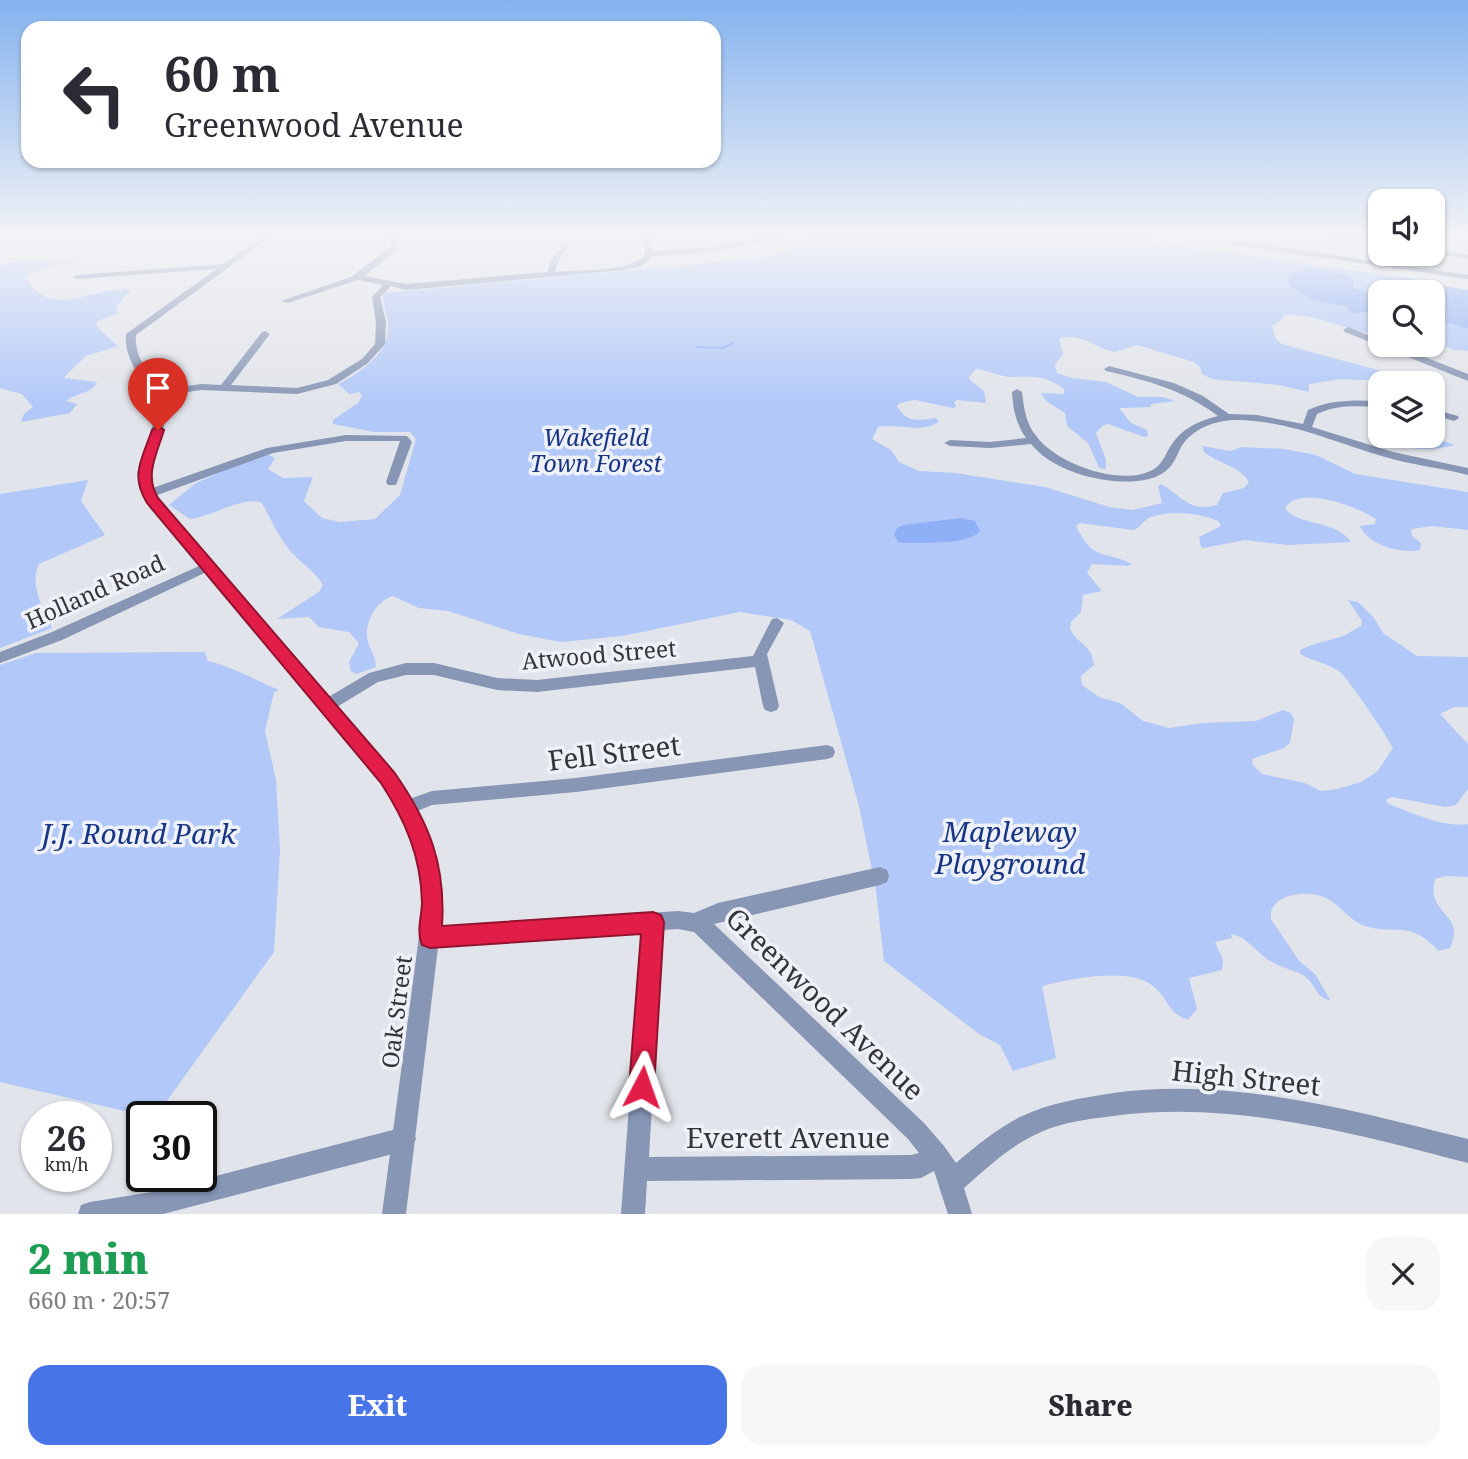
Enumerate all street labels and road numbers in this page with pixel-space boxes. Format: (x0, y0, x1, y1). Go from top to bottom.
street label: Holland Road (20, 546, 169, 636)
street label: Atwood Street (520, 631, 677, 677)
street label: Fell Street (545, 725, 682, 779)
street label: Greenwood Avenue (718, 899, 933, 1108)
street label: Oak Street (373, 954, 419, 1070)
street label: High Street (1170, 1050, 1323, 1104)
street label: Everett Avenue (686, 1118, 890, 1156)

